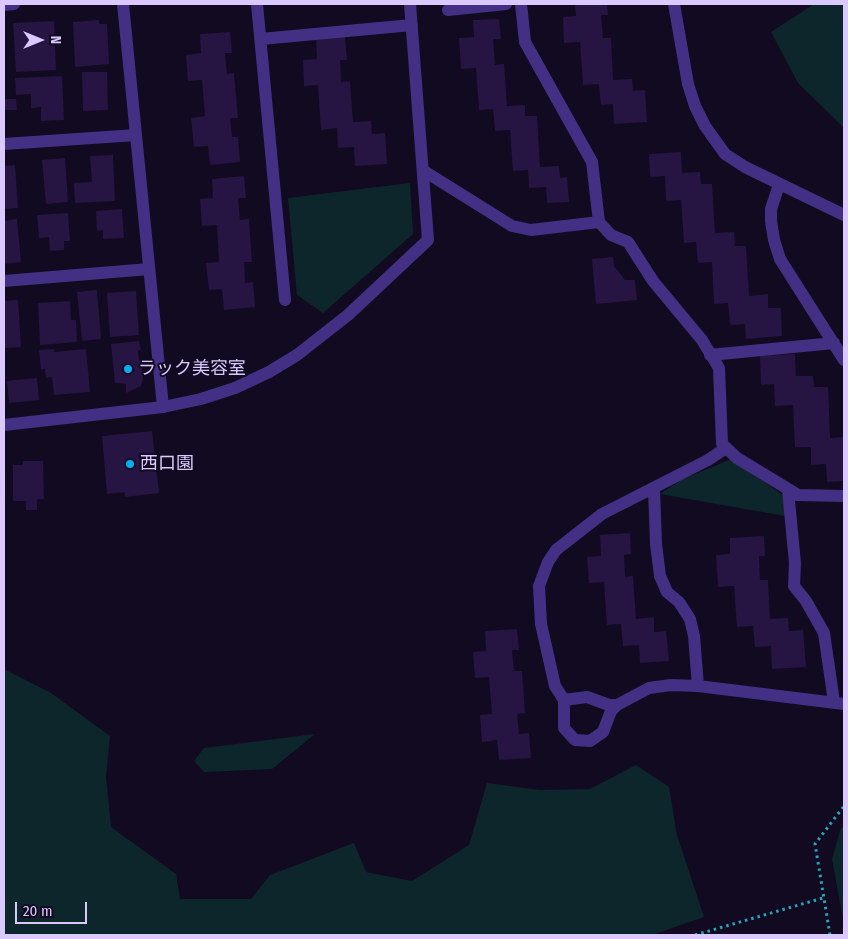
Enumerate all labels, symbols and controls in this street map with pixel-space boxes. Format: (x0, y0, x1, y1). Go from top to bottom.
north arrow (15, 15, 65, 65)
text: N (47, 36, 64, 44)
place label: ラック美容室 (138, 358, 246, 380)
marker: ラック美容室 (122, 363, 134, 375)
place label: 西口園 (140, 453, 194, 475)
marker: 西口園 (124, 458, 136, 470)
scale bar (18, 892, 90, 924)
text: 20 m (23, 902, 53, 920)

